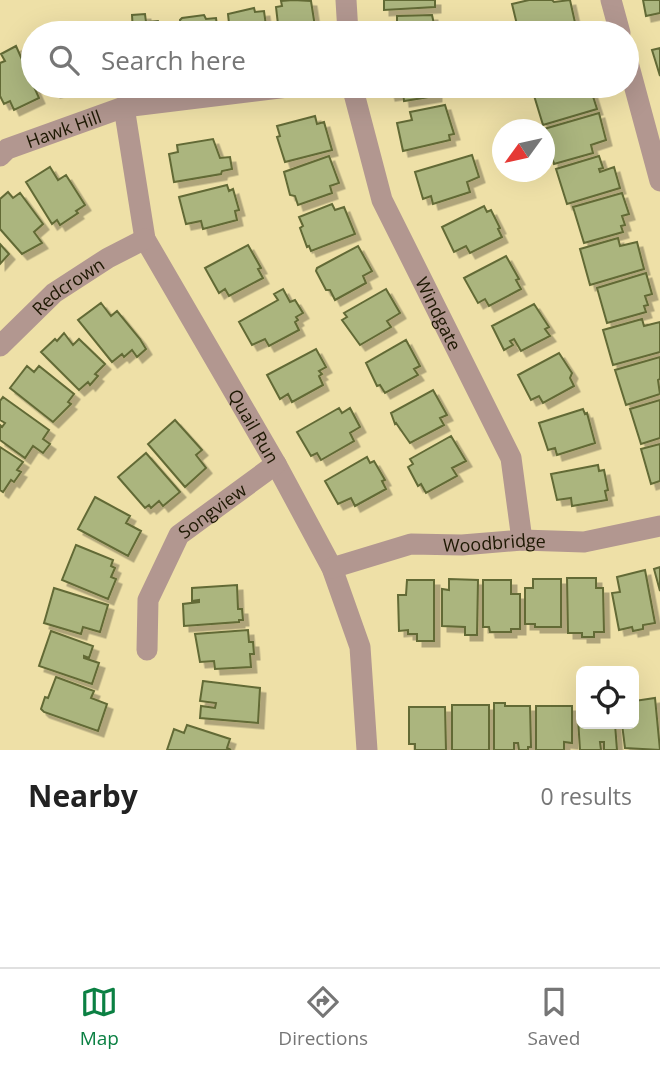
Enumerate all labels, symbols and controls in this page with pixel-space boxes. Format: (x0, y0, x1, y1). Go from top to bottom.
search box (21, 21, 639, 98)
icon: search (45, 41, 83, 79)
text: Search here (101, 42, 246, 78)
street label: Hawk Hill (23, 104, 104, 153)
north arrow (492, 119, 555, 182)
street label: Redcrown (27, 252, 109, 320)
street label: Windgate (410, 273, 467, 355)
street label: Quail Run (223, 384, 285, 467)
street label: Songview (173, 478, 251, 544)
street label: Woodbridge (443, 528, 546, 557)
map controls (576, 666, 639, 729)
button: locate (576, 666, 639, 729)
text: Nearby (28, 775, 138, 816)
text: 0 results (541, 780, 632, 812)
tab: Map (80, 983, 119, 1051)
tab: Directions (278, 983, 368, 1051)
tab: Saved (528, 983, 580, 1051)

